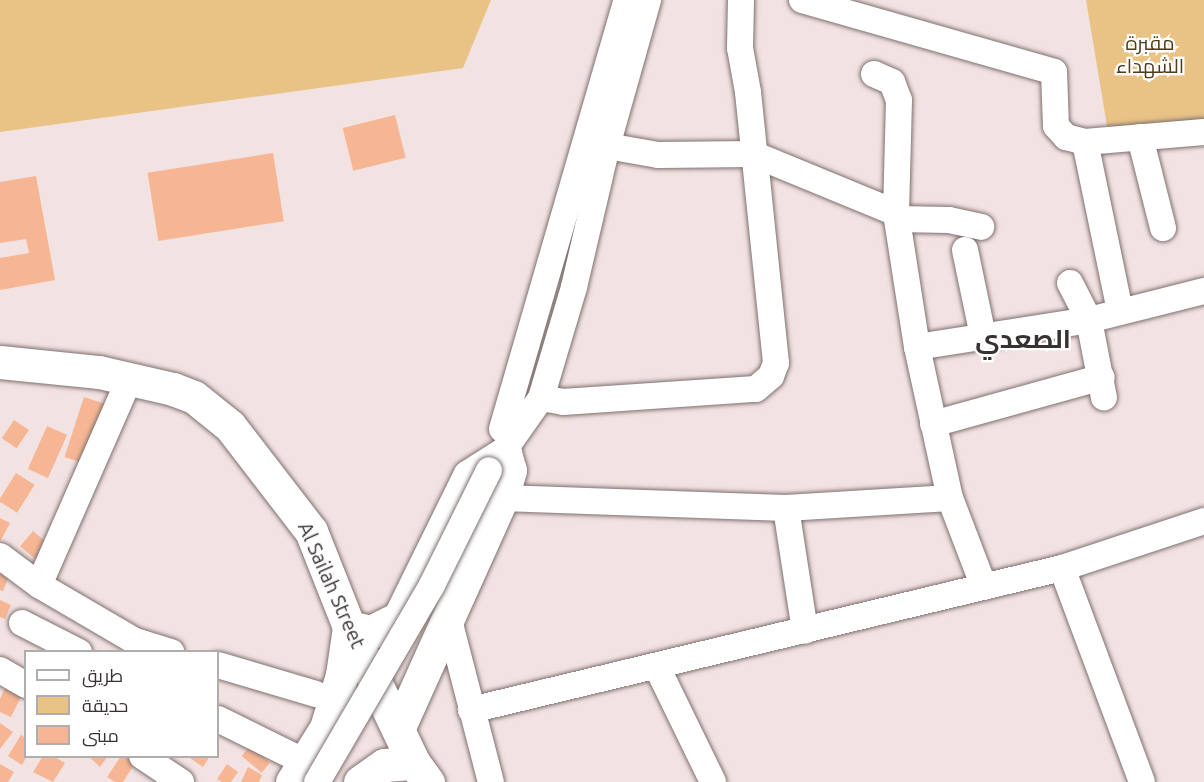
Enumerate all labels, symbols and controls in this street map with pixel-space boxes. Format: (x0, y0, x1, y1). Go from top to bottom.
park label: مقبرة الشهداء (1116, 31, 1184, 78)
district label: الصعدي (975, 323, 1071, 355)
street label: Al Sailah Street (293, 518, 371, 652)
legend (24, 650, 219, 758)
text: طريق (82, 665, 123, 685)
text: حديقة (82, 695, 128, 715)
text: مبنى (82, 725, 119, 745)

